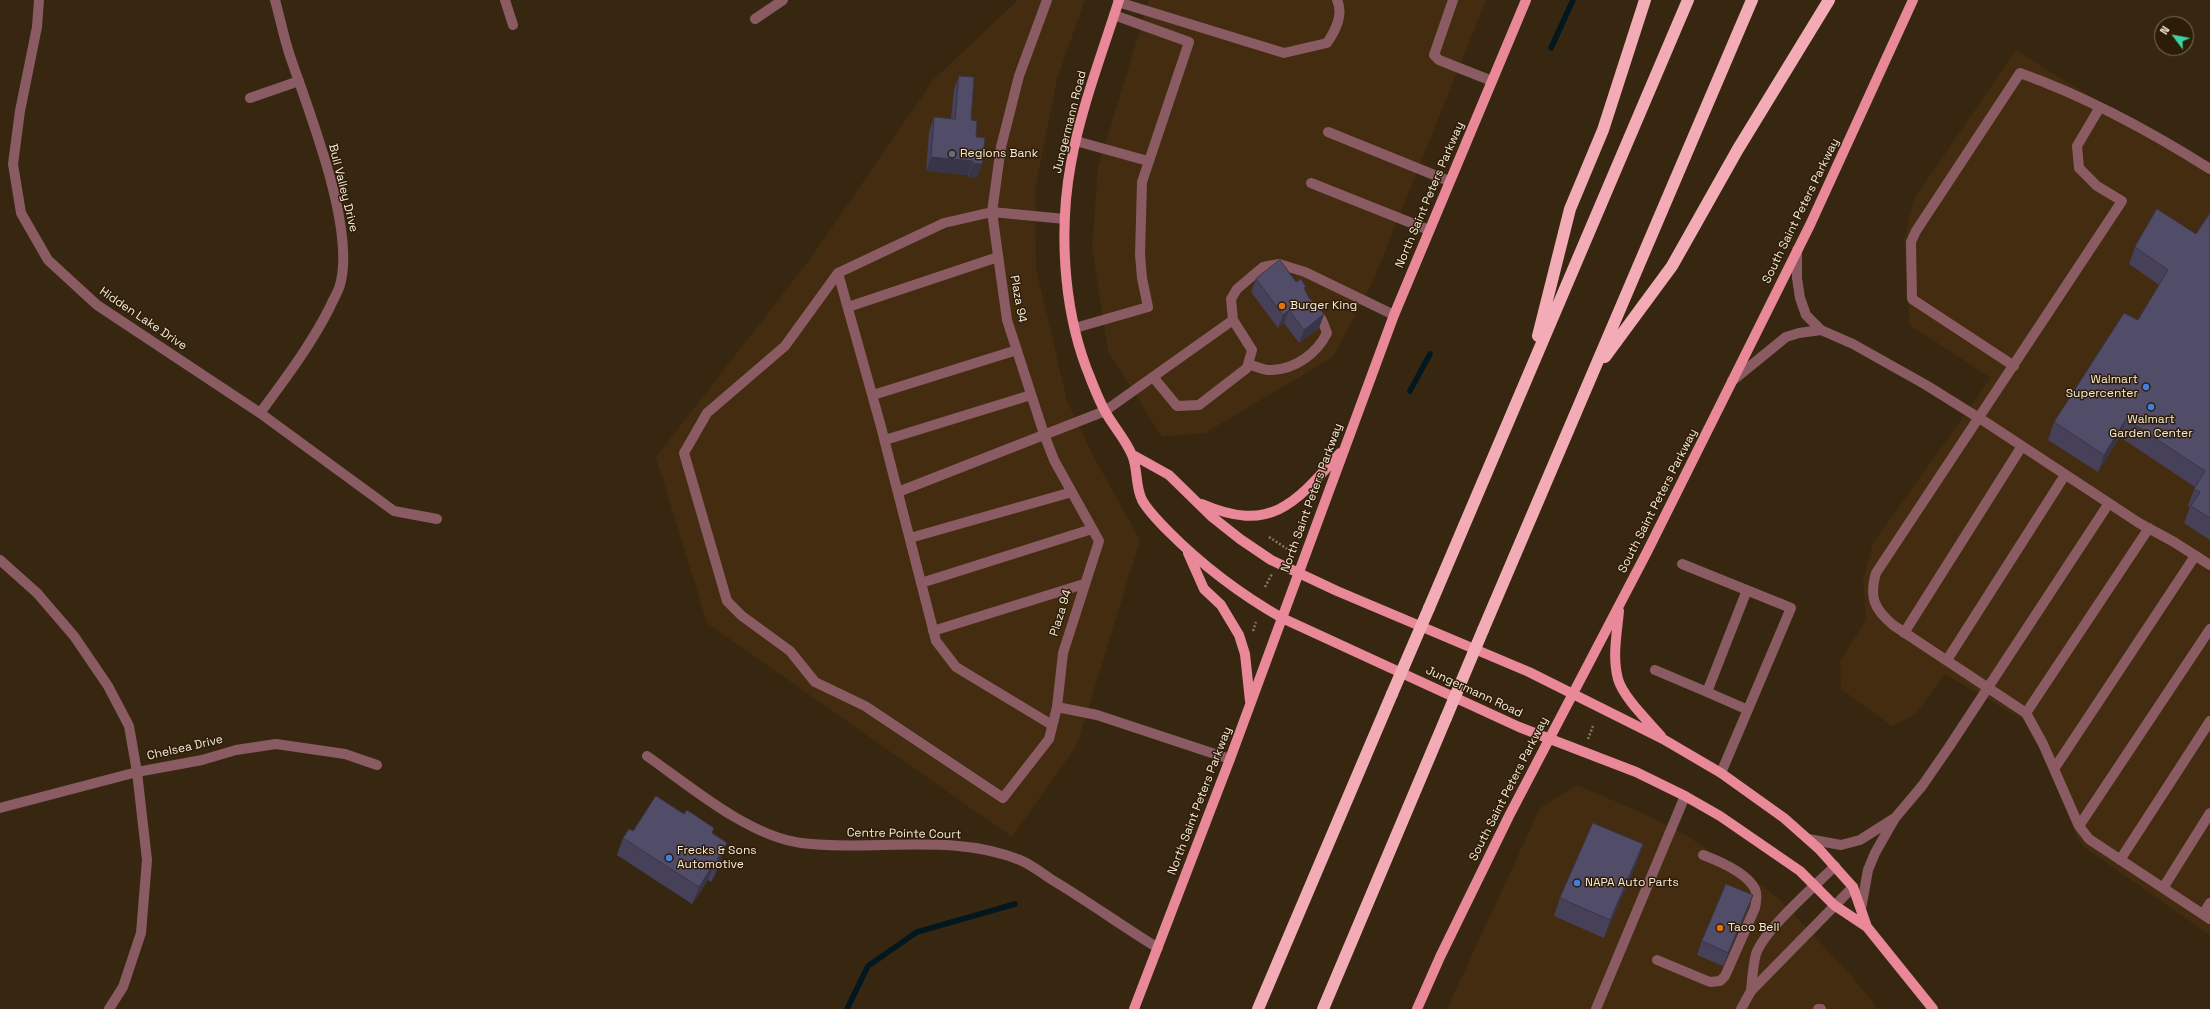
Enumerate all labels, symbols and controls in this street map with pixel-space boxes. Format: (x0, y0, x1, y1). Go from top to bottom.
north arrow (2154, 16, 2194, 56)
text: N (2157, 23, 2173, 37)
street label: Jungermann Road (1050, 69, 1090, 175)
street label: North Saint Peters Parkway (1393, 120, 1467, 270)
street label: South Saint Peters Parkway (1760, 136, 1842, 286)
street label: Bull Valley Drive (325, 142, 361, 234)
place label: Regions Bank (960, 147, 1038, 161)
marker: Regions Bank (947, 149, 957, 159)
street label: Plaza 94 (1007, 274, 1029, 324)
street label: Hidden Lake Drive (97, 284, 189, 354)
place label: Burger King (1290, 299, 1357, 313)
marker: Burger King (1277, 301, 1287, 311)
place label: Walmart Supercenter (2066, 373, 2138, 401)
marker: Walmart Supercenter (2141, 382, 2151, 392)
marker: Walmart Garden Center (2146, 402, 2156, 412)
place label: Walmart Garden Center (2109, 413, 2193, 441)
street label: North Saint Peters Parkway (1278, 422, 1346, 574)
street label: South Saint Peters Parkway (1615, 427, 1701, 575)
street label: Plaza 94 (1047, 588, 1075, 638)
street label: Jungermann Road (1423, 663, 1525, 721)
street label: South Saint Peters Parkway (1466, 715, 1552, 863)
street label: North Saint Peters Parkway (1165, 725, 1235, 877)
street label: Chelsea Drive (146, 732, 224, 764)
street label: Centre Pointe Court (847, 826, 961, 842)
place label: Frecks & Sons Automotive (677, 844, 757, 872)
marker: Frecks & Sons Automotive (664, 853, 674, 863)
place label: NAPA Auto Parts (1585, 876, 1679, 890)
marker: NAPA Auto Parts (1572, 878, 1582, 888)
place label: Taco Bell (1728, 921, 1779, 935)
marker: Taco Bell (1715, 923, 1725, 933)

